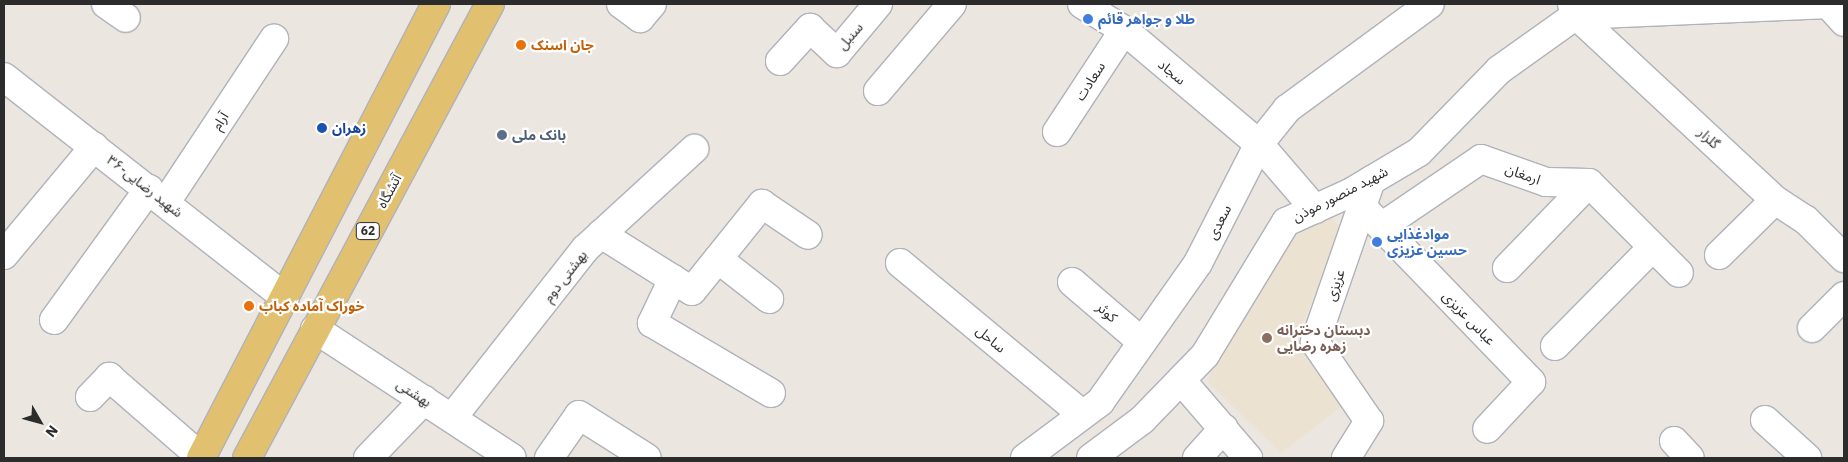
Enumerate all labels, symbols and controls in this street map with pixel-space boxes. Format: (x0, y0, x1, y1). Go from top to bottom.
place label: طلا و جواهر قائم (1098, 11, 1195, 27)
marker: طلا و جواهر قائم (1082, 13, 1094, 25)
street label: سنبل (834, 19, 866, 53)
place label: جان اسنک (531, 37, 594, 53)
marker: جان اسنک (515, 39, 527, 51)
street label: سجاد (1155, 56, 1189, 88)
street label: سعادت (1071, 58, 1109, 104)
street label: آرام (208, 109, 232, 133)
place label: زهران (332, 120, 366, 136)
marker: زهران (316, 122, 328, 134)
street label: گلزار (1695, 124, 1723, 152)
place label: بانک ملی (512, 127, 566, 143)
marker: بانک ملی (496, 129, 508, 141)
street label: ۳۶-شهید رضایی (104, 151, 186, 221)
street label: ارمغان (1503, 160, 1543, 188)
street label: شهید منصور موذن (1290, 163, 1390, 225)
street label: آتشگاه (373, 171, 405, 211)
street label: سعدی (1203, 202, 1235, 242)
road number: 62 (356, 222, 380, 240)
place label: موادغذایی حسین عزیزی (1387, 226, 1467, 258)
marker: موادغذایی حسین عزیزی (1371, 236, 1383, 248)
street label: بهشتی دوم (540, 247, 590, 305)
street label: عزیزی (1322, 267, 1348, 303)
street label: عباس عزیزی (1439, 287, 1499, 349)
place label: خوراک آماده کباب (259, 298, 364, 314)
street label: کوثر (1093, 298, 1121, 326)
marker: خوراک آماده کباب (243, 300, 255, 312)
street label: ساحل (973, 322, 1009, 356)
place label: دبستان دخترانه زهره رضایی (1277, 322, 1371, 354)
marker: دبستان دخترانه زهره رضایی (1261, 332, 1273, 344)
street label: بهشتی (393, 376, 435, 410)
north arrow (15, 397, 65, 447)
text: N (42, 422, 62, 441)

